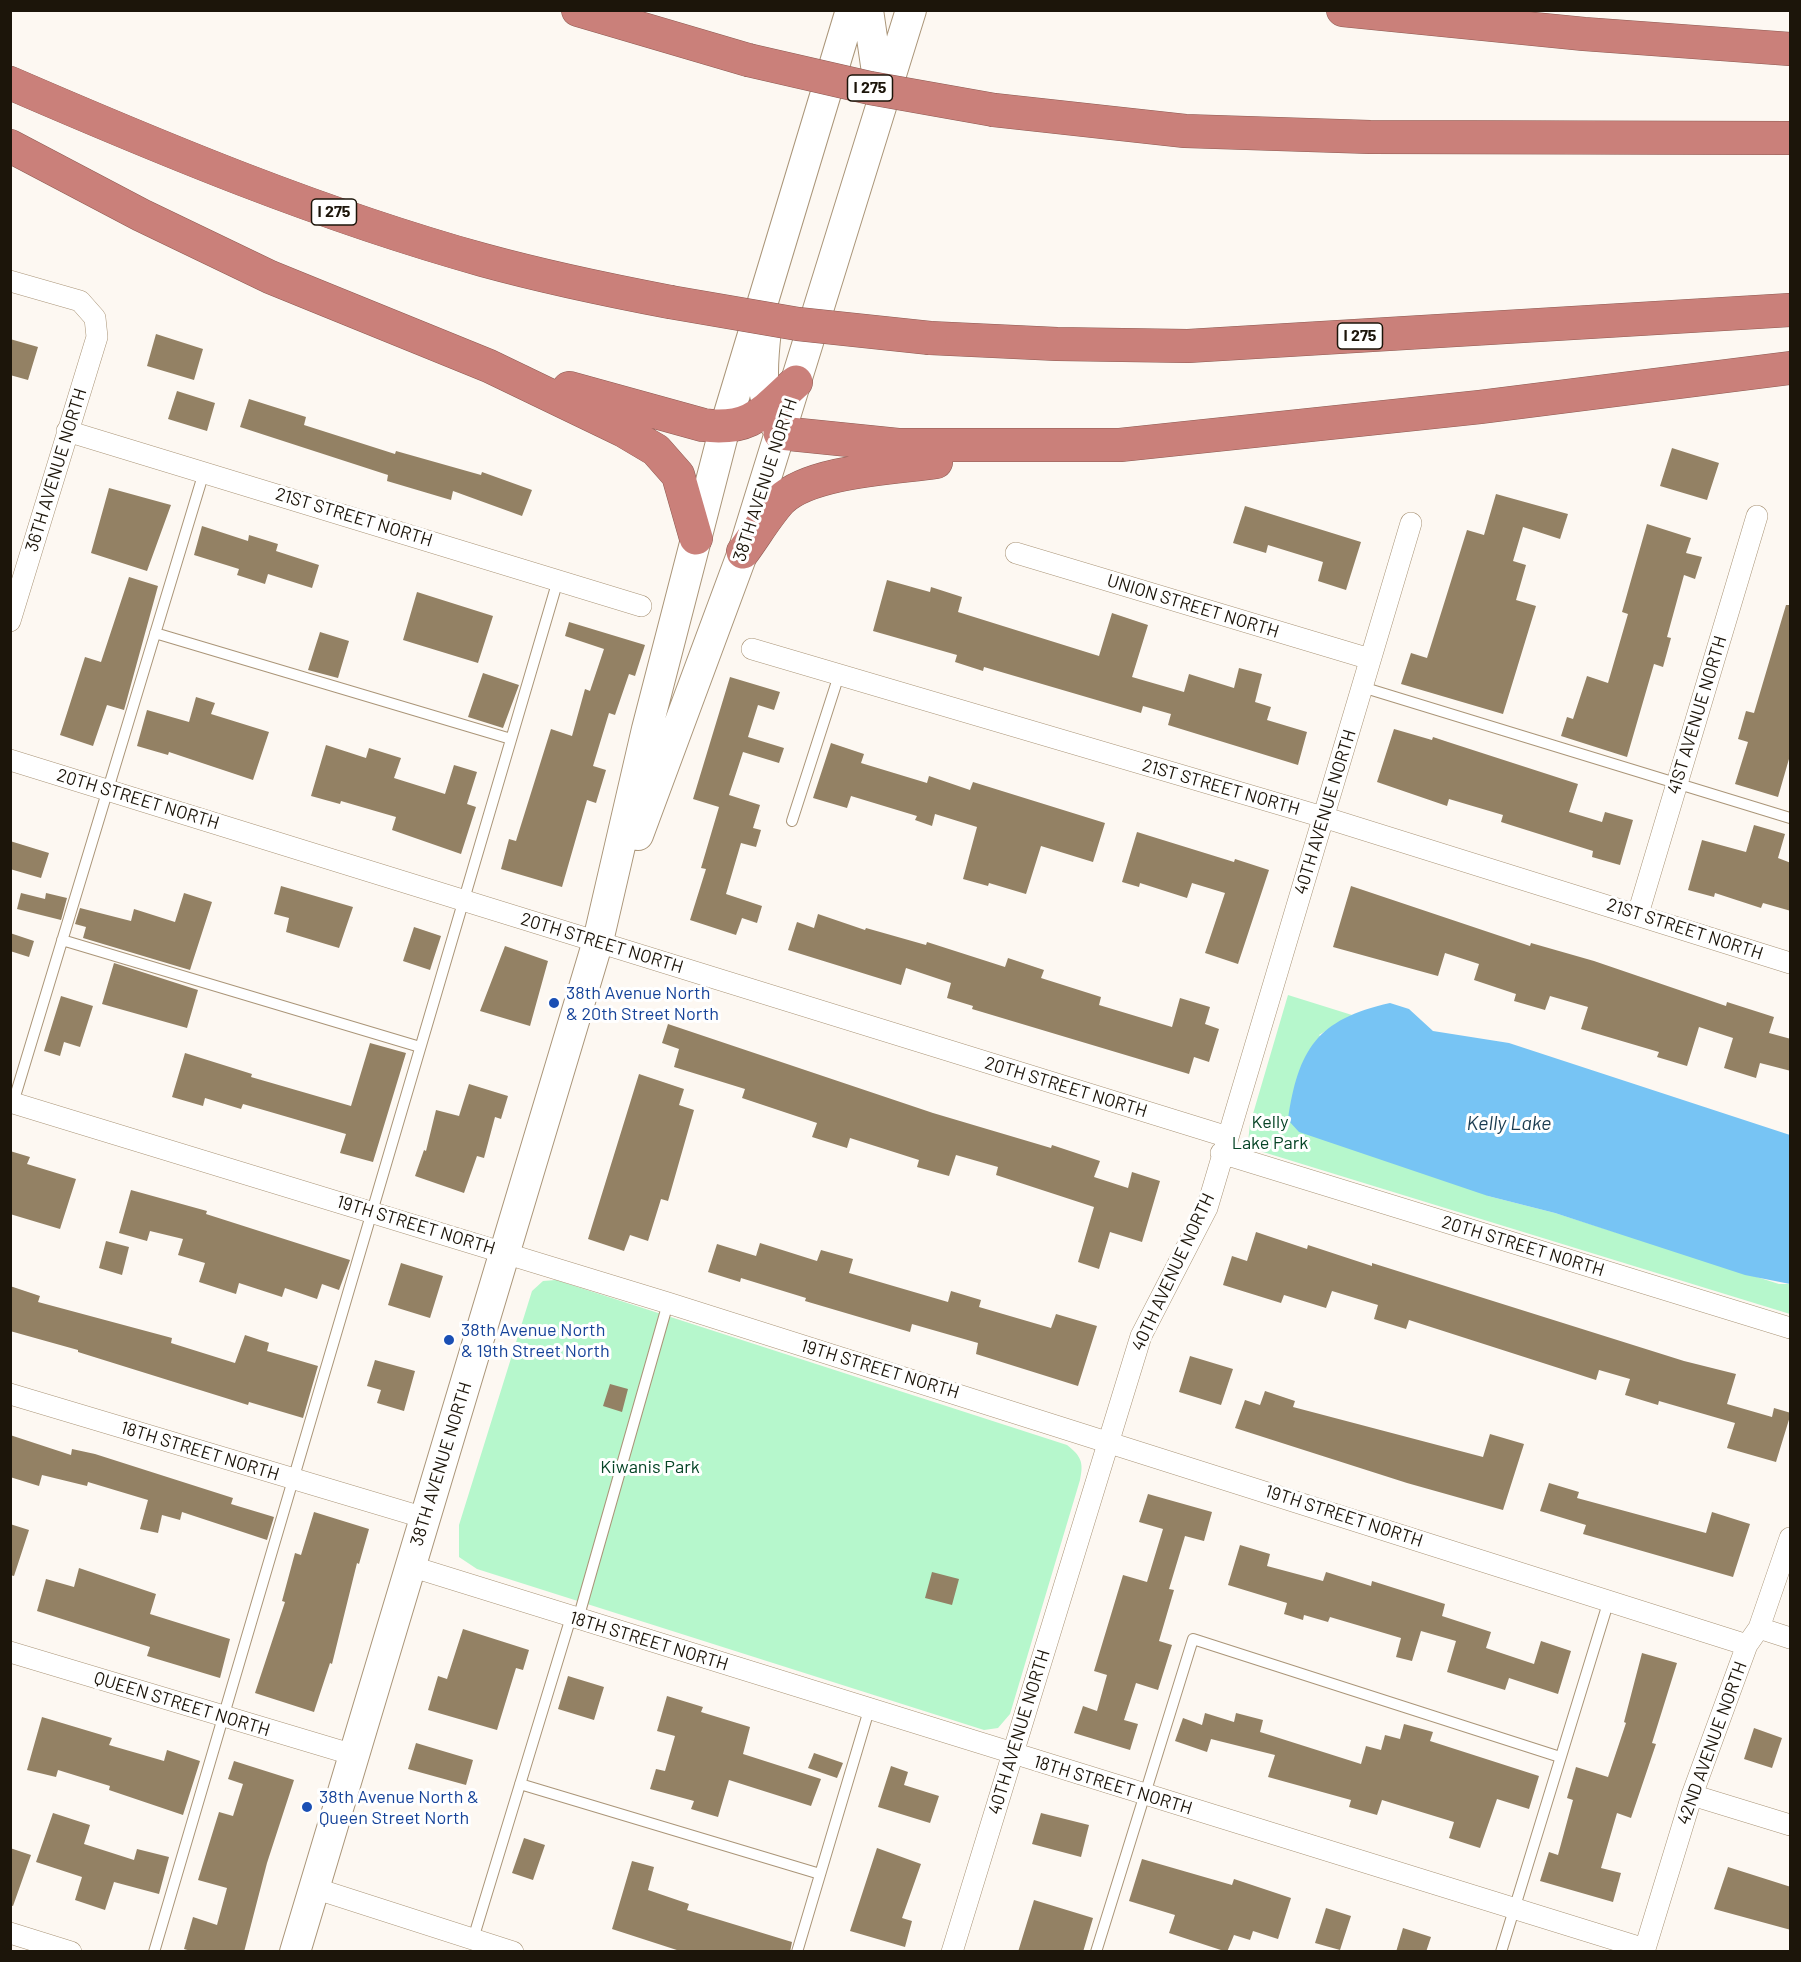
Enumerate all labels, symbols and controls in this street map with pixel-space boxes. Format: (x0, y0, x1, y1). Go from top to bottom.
road number: I 275 (848, 75, 892, 101)
road number: I 275 (312, 199, 356, 225)
road number: I 275 (1338, 323, 1382, 349)
street label: 36TH AVENUE NORTH (21, 385, 91, 555)
street label: 38TH AVENUE NORTH (728, 396, 802, 564)
street label: 21ST STREET NORTH (273, 483, 435, 551)
street label: UNION STREET NORTH (1104, 570, 1282, 642)
street label: 41ST AVENUE NORTH (1663, 633, 1731, 797)
street label: 40TH AVENUE NORTH (1290, 727, 1360, 897)
street label: 21ST STREET NORTH (1140, 754, 1302, 820)
street label: 20TH STREET NORTH (54, 764, 222, 834)
street label: 21ST STREET NORTH (1604, 894, 1766, 964)
street label: 20TH STREET NORTH (518, 908, 686, 978)
place label: 38th Avenue North & 20th Street North (566, 982, 719, 1024)
marker: 38th Avenue North & 20th Street North (547, 996, 561, 1010)
street label: 20TH STREET NORTH (982, 1052, 1150, 1122)
park label: Kelly Lake Park (1232, 1111, 1308, 1154)
water label: Kelly Lake (1467, 1111, 1551, 1135)
street label: 40TH AVENUE NORTH (1127, 1190, 1219, 1354)
street label: 19TH STREET NORTH (334, 1191, 498, 1259)
street label: 20TH STREET NORTH (1439, 1211, 1607, 1281)
place label: 38th Avenue North & 19th Street North (461, 1319, 610, 1362)
marker: 38th Avenue North & 19th Street North (442, 1333, 456, 1347)
street label: 19TH STREET NORTH (798, 1335, 962, 1403)
street label: 38TH AVENUE NORTH (406, 1379, 476, 1549)
street label: 18TH STREET NORTH (118, 1417, 282, 1485)
park label: Kiwanis Park (600, 1456, 700, 1478)
street label: 19TH STREET NORTH (1262, 1480, 1426, 1552)
street label: 18TH STREET NORTH (567, 1607, 731, 1675)
street label: 40TH AVENUE NORTH (984, 1647, 1054, 1817)
street label: 42ND AVENUE NORTH (1672, 1658, 1752, 1828)
street label: QUEEN STREET NORTH (91, 1667, 273, 1741)
street label: 18TH STREET NORTH (1031, 1751, 1195, 1819)
place label: 38th Avenue North & Queen Street North (319, 1786, 479, 1828)
marker: 38th Avenue North & Queen Street North (300, 1800, 314, 1814)

